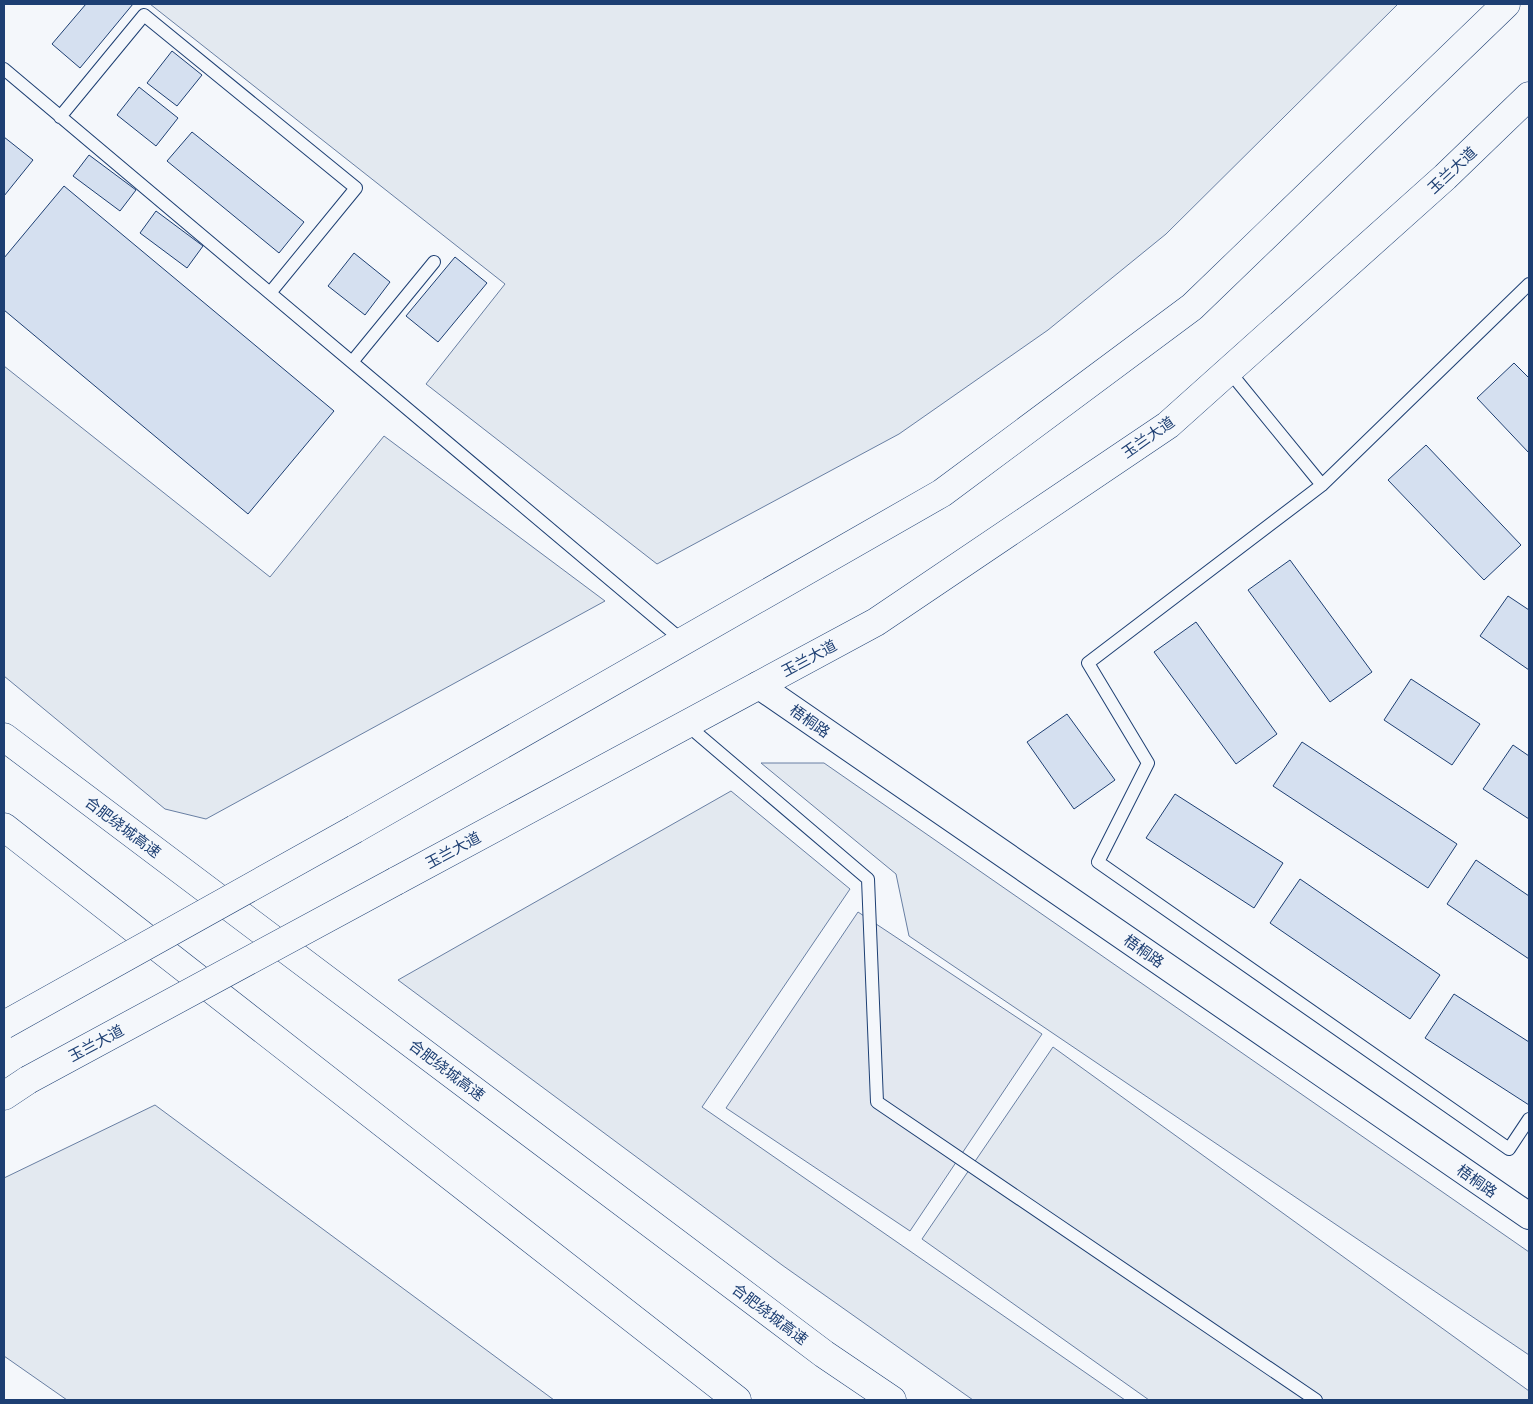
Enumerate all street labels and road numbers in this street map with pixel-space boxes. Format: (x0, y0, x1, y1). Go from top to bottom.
street label: 玉兰大道 (1423, 142, 1481, 198)
street label: 玉兰大道 (1117, 411, 1179, 463)
street label: 玉兰大道 (778, 635, 840, 681)
street label: 梧桐路 (786, 699, 834, 743)
street label: 合肥绕城高速 (81, 792, 165, 862)
street label: 玉兰大道 (422, 827, 484, 873)
street label: 梧桐路 (1120, 929, 1168, 973)
street label: 玉兰大道 (65, 1020, 127, 1066)
street label: 合肥绕城高速 (405, 1035, 489, 1105)
street label: 梧桐路 (1453, 1159, 1501, 1203)
street label: 合肥绕城高速 (728, 1279, 812, 1349)

